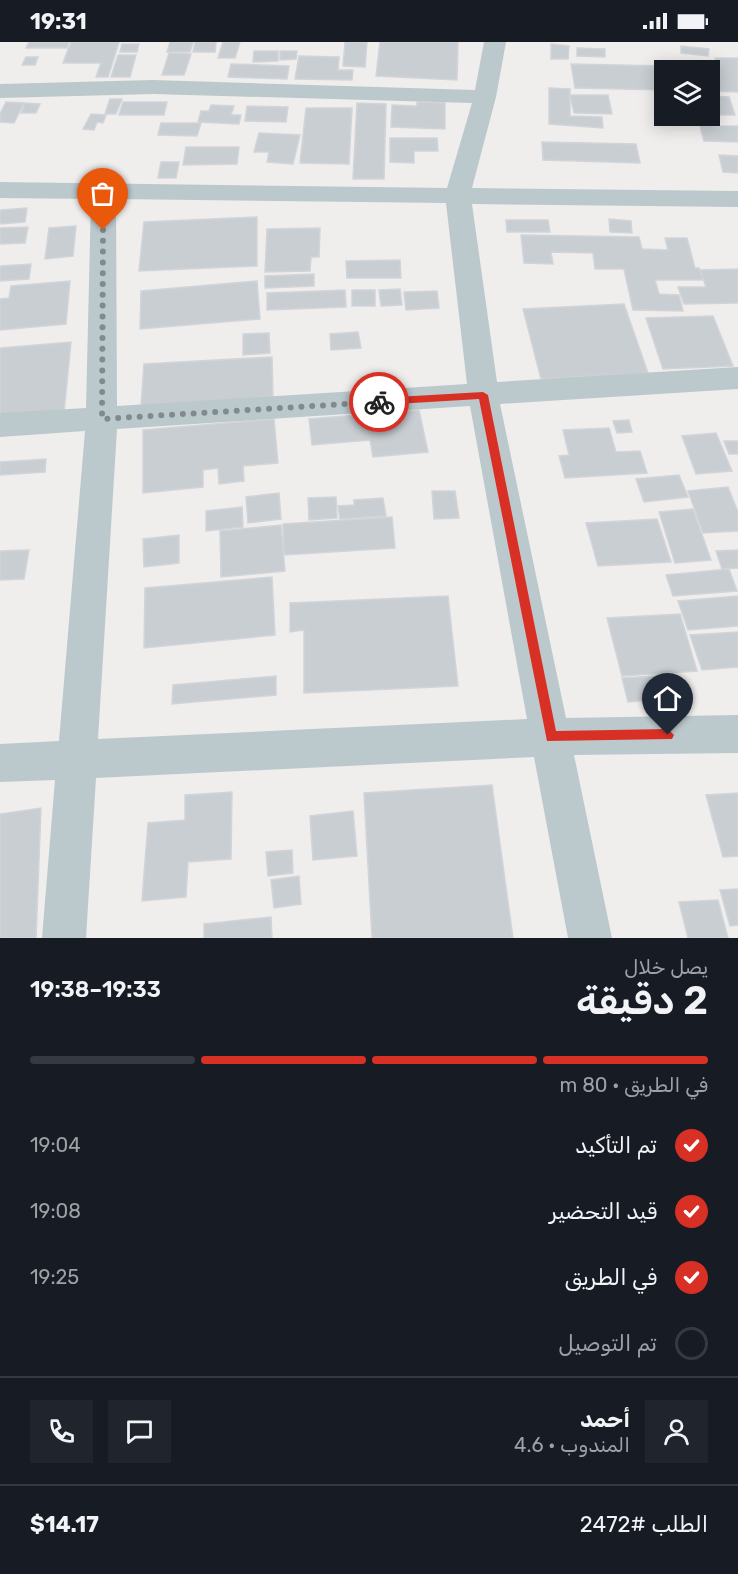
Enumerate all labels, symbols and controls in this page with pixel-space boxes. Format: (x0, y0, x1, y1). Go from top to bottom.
text: 19:31 (30, 8, 87, 35)
map controls (654, 60, 720, 126)
button: layers (654, 60, 720, 126)
pin (77, 168, 128, 230)
icon: bag (86, 177, 119, 210)
courier (349, 372, 409, 432)
icon: bike (363, 386, 396, 419)
pin (642, 673, 693, 735)
icon: home (651, 682, 684, 715)
text: يصل خلال (624, 955, 708, 979)
text: 19:33–19:38 (30, 976, 161, 1003)
text: 2 دقيقة (576, 978, 708, 1024)
text: في الطريق · 80 m (559, 1073, 708, 1097)
icon: check (675, 1129, 708, 1162)
text: تم التأكيد (575, 1132, 657, 1159)
text: 19:04 (30, 1133, 81, 1157)
icon: check (675, 1195, 708, 1228)
text: قيد التحضير (549, 1198, 657, 1225)
text: 19:08 (30, 1199, 81, 1223)
icon: check (675, 1261, 708, 1294)
text: في الطريق (565, 1264, 657, 1291)
text: 19:25 (30, 1265, 79, 1289)
text: تم التوصيل (558, 1330, 657, 1357)
button: phone (30, 1400, 93, 1463)
button: chat (108, 1400, 171, 1463)
button: person (645, 1400, 708, 1463)
text: أحمد (580, 1406, 630, 1433)
text: المندوب · 4.6 (514, 1433, 630, 1457)
text: $14.17 (30, 1511, 99, 1538)
text: الطلب #2472 (580, 1511, 708, 1538)

